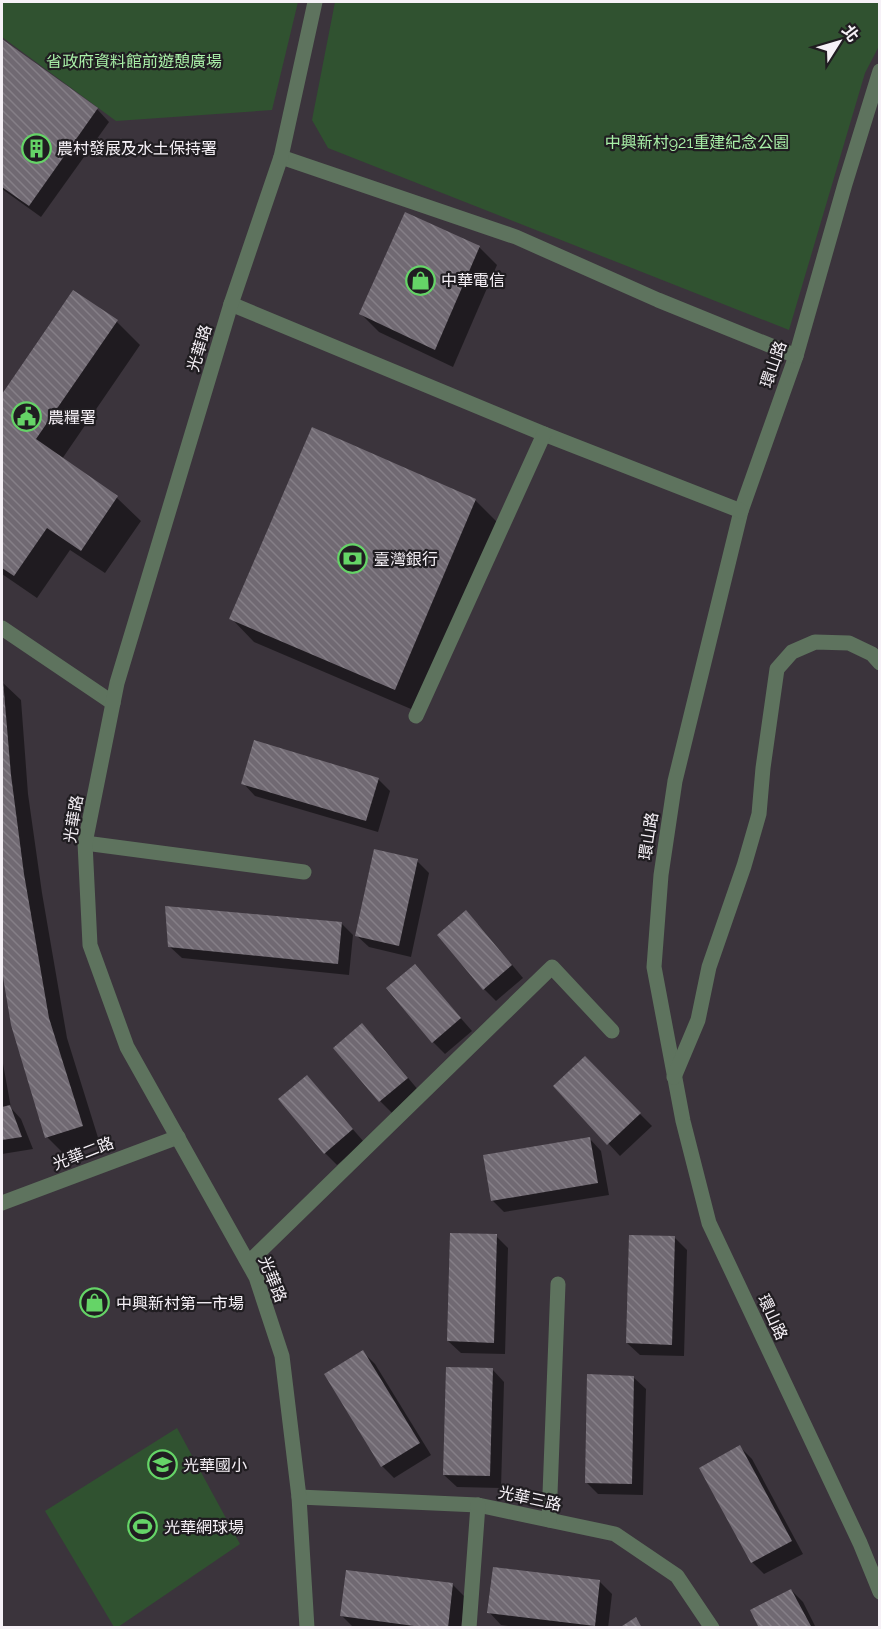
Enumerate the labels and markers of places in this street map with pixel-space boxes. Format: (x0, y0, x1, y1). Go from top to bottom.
building icon: 農村發展及水土保持署 (20, 132, 52, 164)
place label: 農村發展及水土保持署 (57, 139, 217, 158)
shop icon: 中華電信 (404, 264, 436, 296)
place label: 中華電信 (441, 271, 505, 290)
public building icon: 農糧署 (11, 401, 43, 433)
place label: 農糧署 (48, 408, 96, 427)
bank icon: 臺灣銀行 (337, 543, 369, 575)
place label: 臺灣銀行 (374, 550, 438, 569)
shop icon: 中興新村第一市場 (79, 1287, 111, 1319)
place label: 中興新村第一市場 (116, 1294, 244, 1313)
school or university icon: 光華國小 (146, 1449, 178, 1481)
place label: 光華國小 (183, 1456, 247, 1475)
sports icon: 光華網球場 (127, 1511, 159, 1543)
place label: 光華網球場 (164, 1518, 244, 1537)

